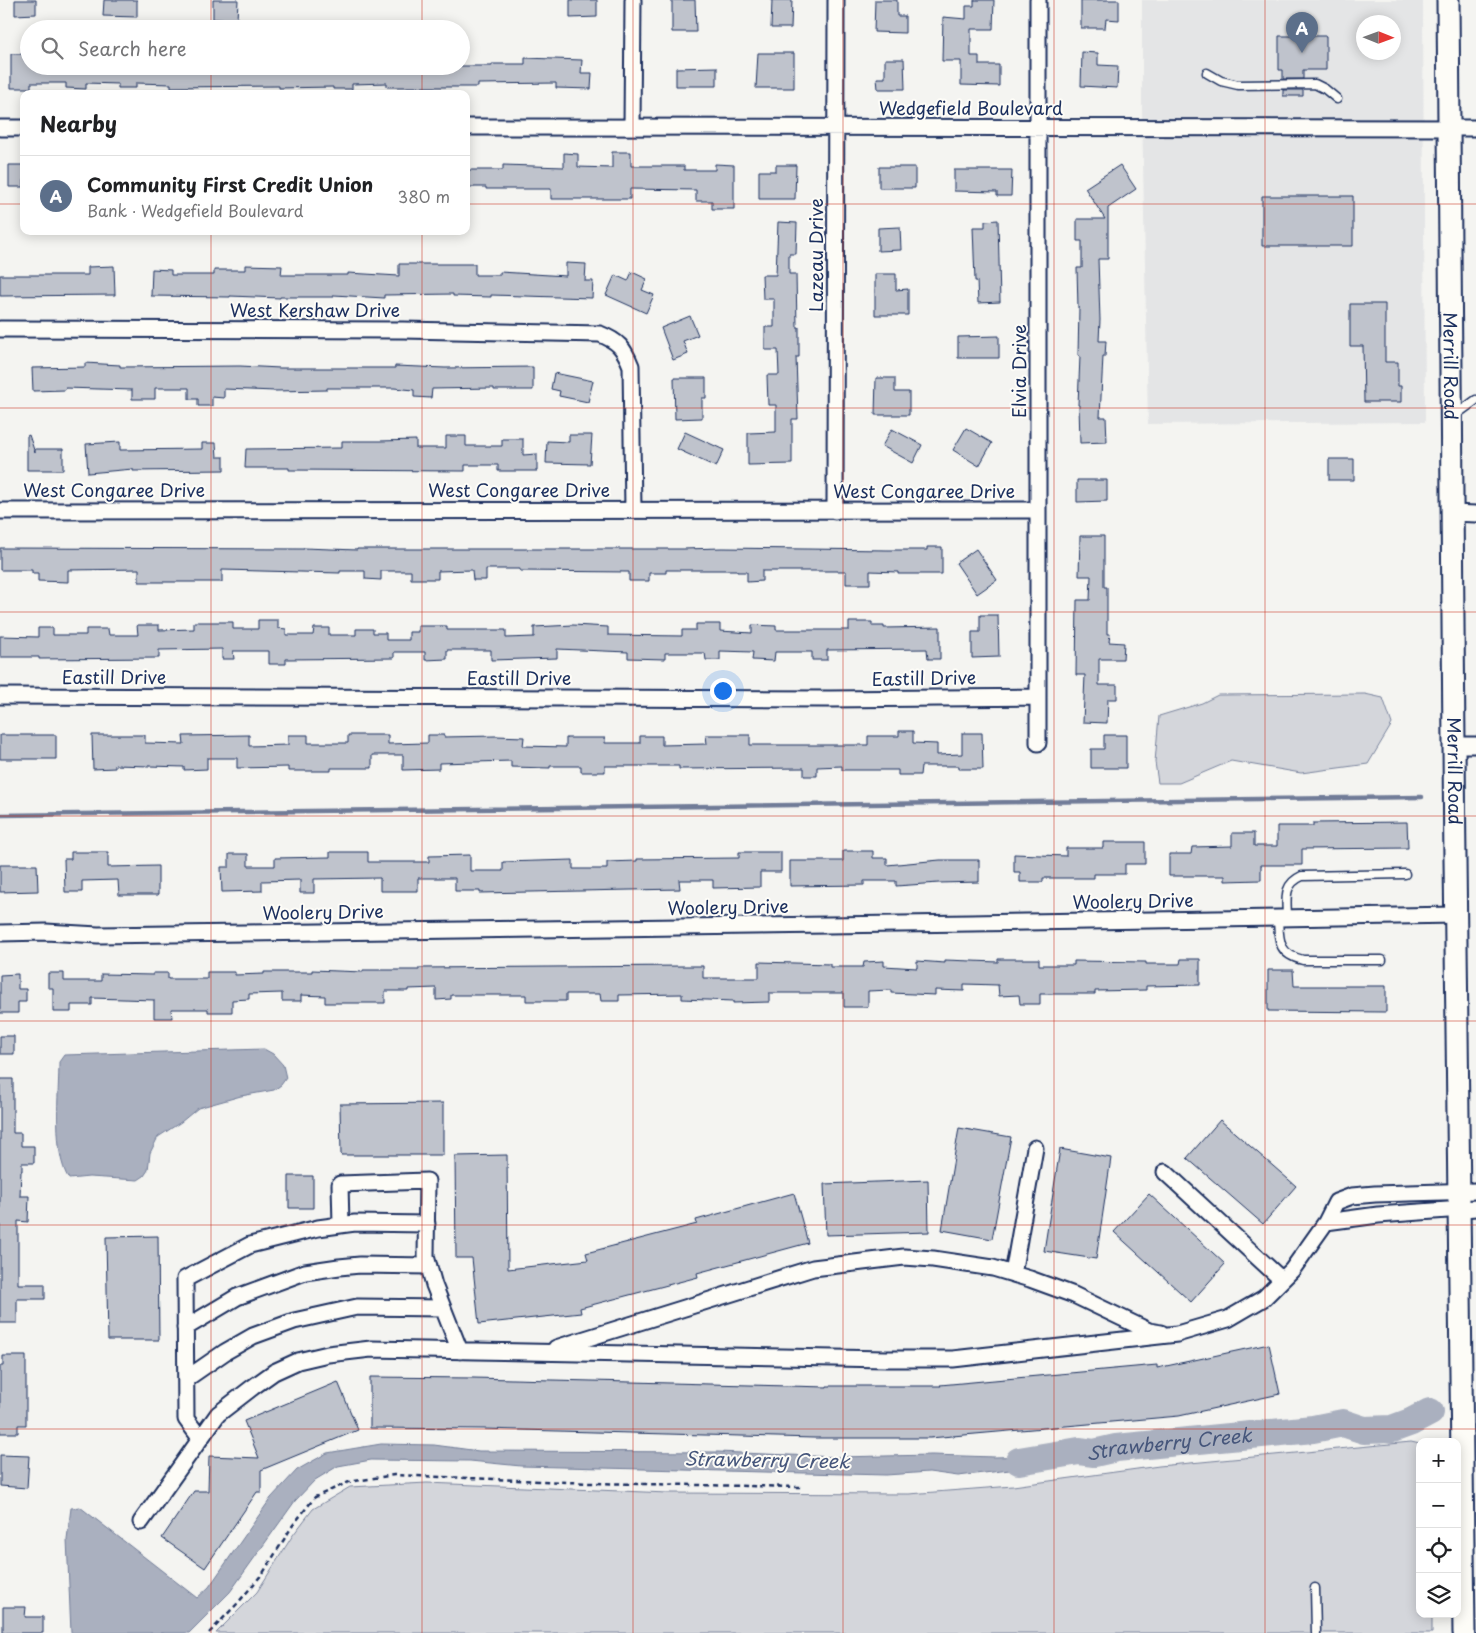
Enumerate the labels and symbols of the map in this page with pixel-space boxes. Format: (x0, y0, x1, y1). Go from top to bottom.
pin: A (1286, 12, 1318, 53)
north arrow (1356, 15, 1401, 60)
street label: Wedgefield Boulevard (879, 94, 1063, 121)
street label: Lazeau Drive (802, 198, 829, 312)
street label: West Kershaw Drive (230, 296, 400, 323)
street label: Merrill Road (1437, 312, 1465, 420)
street label: Elvia Drive (1005, 324, 1032, 418)
street label: West Congaree Drive (23, 476, 205, 503)
street label: West Congaree Drive (428, 476, 610, 503)
street label: West Congaree Drive (833, 477, 1015, 504)
street label: Eastill Drive (62, 663, 166, 690)
street label: Eastill Drive (871, 663, 977, 692)
street label: Eastill Drive (467, 664, 571, 691)
your location (710, 678, 736, 704)
street label: Merrill Road (1441, 717, 1470, 825)
street label: Woolery Drive (1072, 886, 1194, 915)
street label: Woolery Drive (667, 892, 789, 921)
street label: Woolery Drive (262, 897, 384, 926)
water label: Strawberry Creek (1086, 1420, 1254, 1467)
water label: Strawberry Creek (684, 1444, 851, 1474)

